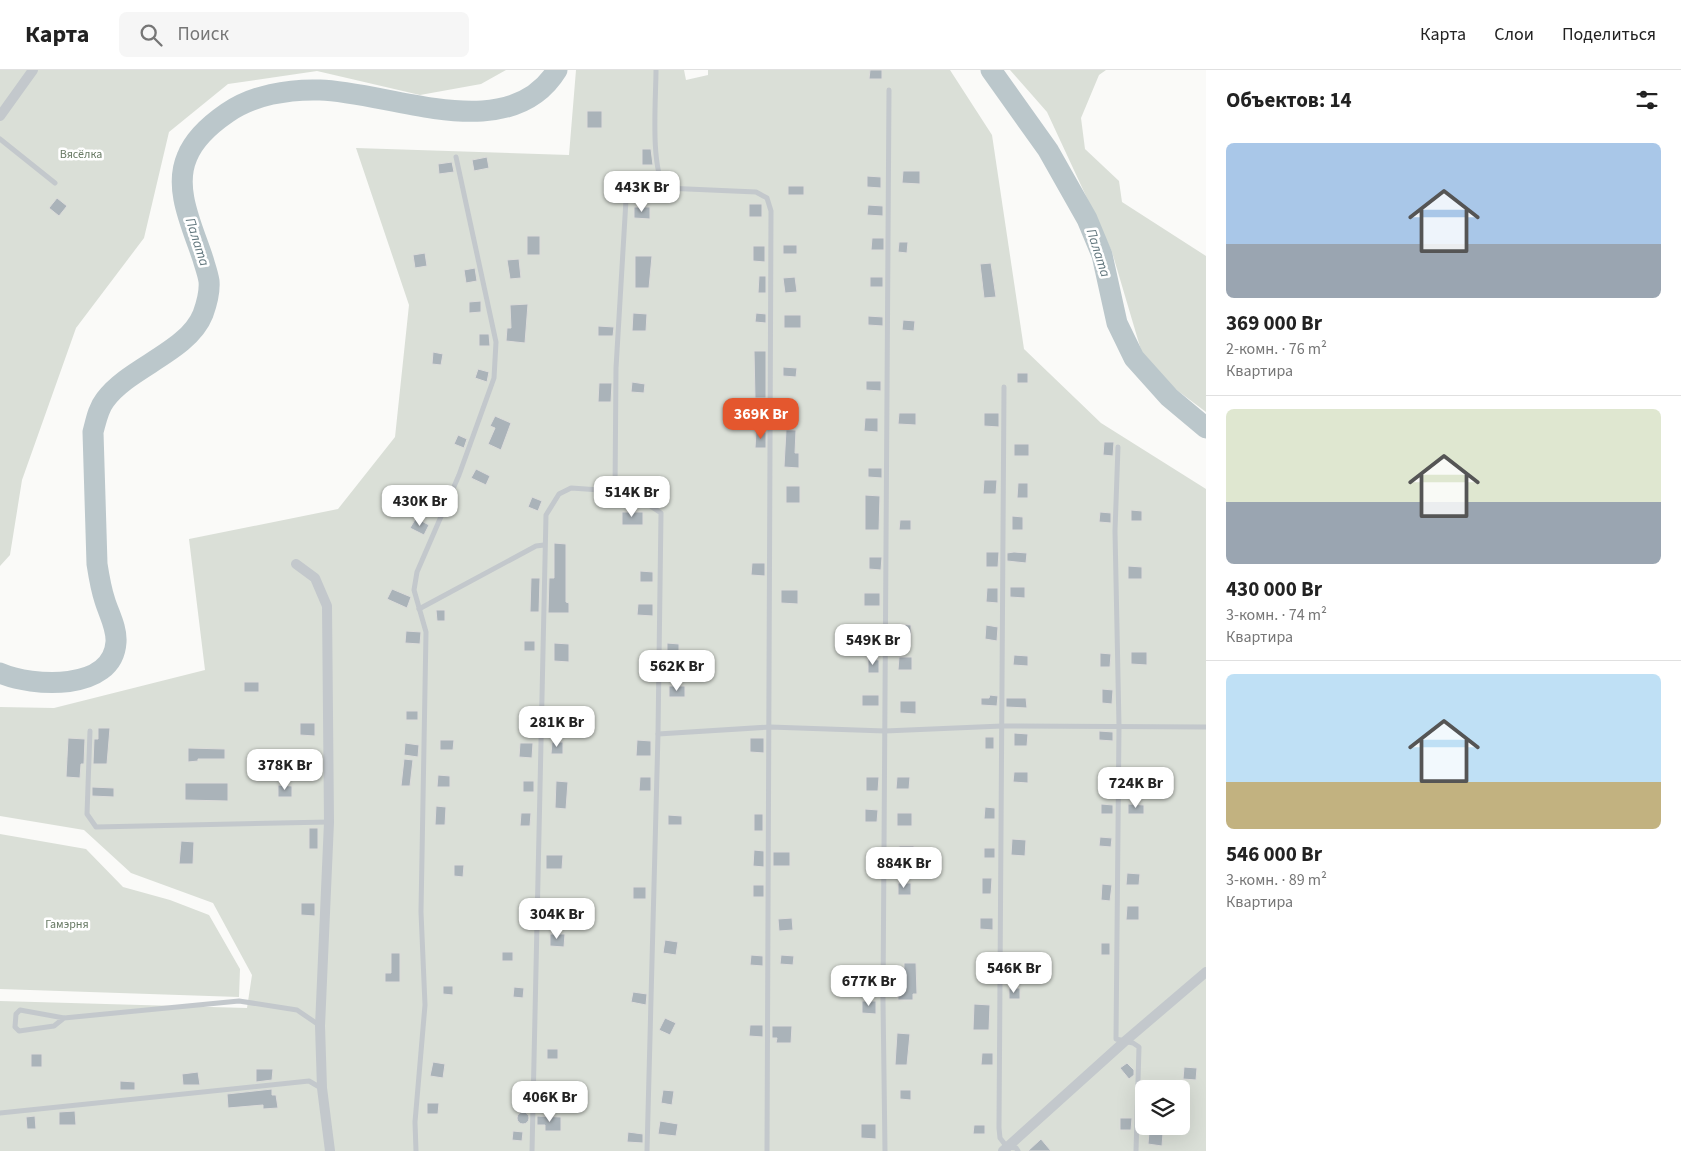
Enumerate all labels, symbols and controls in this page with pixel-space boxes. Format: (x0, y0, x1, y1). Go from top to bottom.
search box (119, 12, 469, 57)
text: Карта (25, 17, 89, 52)
icon: search (137, 21, 165, 49)
text: Поиск (177, 21, 229, 48)
text: Карта (1420, 22, 1466, 47)
text: Слои (1494, 22, 1534, 47)
text: Поделиться (1562, 22, 1656, 47)
text: Объектов: 14 (1226, 85, 1352, 115)
icon: filters (1633, 86, 1661, 114)
park label: Вясёлка (60, 146, 102, 163)
pin: 443K Br (596, 170, 688, 213)
text: 443K Br (615, 176, 669, 198)
icon: home (1399, 176, 1489, 266)
water label: Палата (180, 215, 214, 269)
water label: Палата (1081, 226, 1115, 280)
text: 369 000 Br (1226, 308, 1322, 338)
text: 2-комн. · 76 m² (1226, 338, 1327, 360)
text: Квартира (1226, 360, 1293, 382)
pin: 369K Br (715, 398, 807, 440)
text: 369K Br (734, 403, 788, 425)
icon: home (1399, 441, 1489, 531)
pin: 514K Br (586, 476, 678, 518)
text: 514K Br (605, 481, 659, 503)
pin: 430K Br (374, 484, 466, 527)
text: 430K Br (393, 490, 447, 512)
text: 430 000 Br (1226, 574, 1322, 604)
text: 3-комн. · 74 m² (1226, 604, 1327, 626)
pin: 549K Br (827, 624, 919, 666)
text: Квартира (1226, 626, 1293, 648)
text: 549K Br (846, 629, 900, 651)
pin: 562K Br (631, 650, 723, 692)
text: 562K Br (650, 655, 704, 677)
pin: 281K Br (511, 706, 603, 748)
icon: home (1399, 706, 1489, 796)
text: 281K Br (530, 711, 584, 733)
pin: 378K Br (239, 748, 331, 791)
text: 378K Br (258, 754, 312, 776)
pin: 724K Br (1090, 766, 1182, 809)
text: 724K Br (1109, 772, 1163, 794)
text: 546 000 Br (1226, 839, 1322, 869)
pin: 884K Br (858, 846, 950, 889)
text: 884K Br (877, 852, 931, 874)
text: 3-комн. · 89 m² (1226, 869, 1327, 891)
text: Квартира (1226, 891, 1293, 913)
pin: 304K Br (511, 898, 603, 940)
text: 304K Br (530, 903, 584, 925)
park label: Гамэрня (45, 916, 89, 933)
pin: 546K Br (968, 952, 1060, 994)
text: 546K Br (987, 957, 1041, 979)
pin: 677K Br (823, 964, 915, 1007)
text: 677K Br (842, 970, 896, 992)
pin: 406K Br (504, 1080, 596, 1123)
map controls (1135, 1080, 1190, 1135)
button: layers (1135, 1080, 1190, 1135)
text: 406K Br (523, 1086, 577, 1108)

